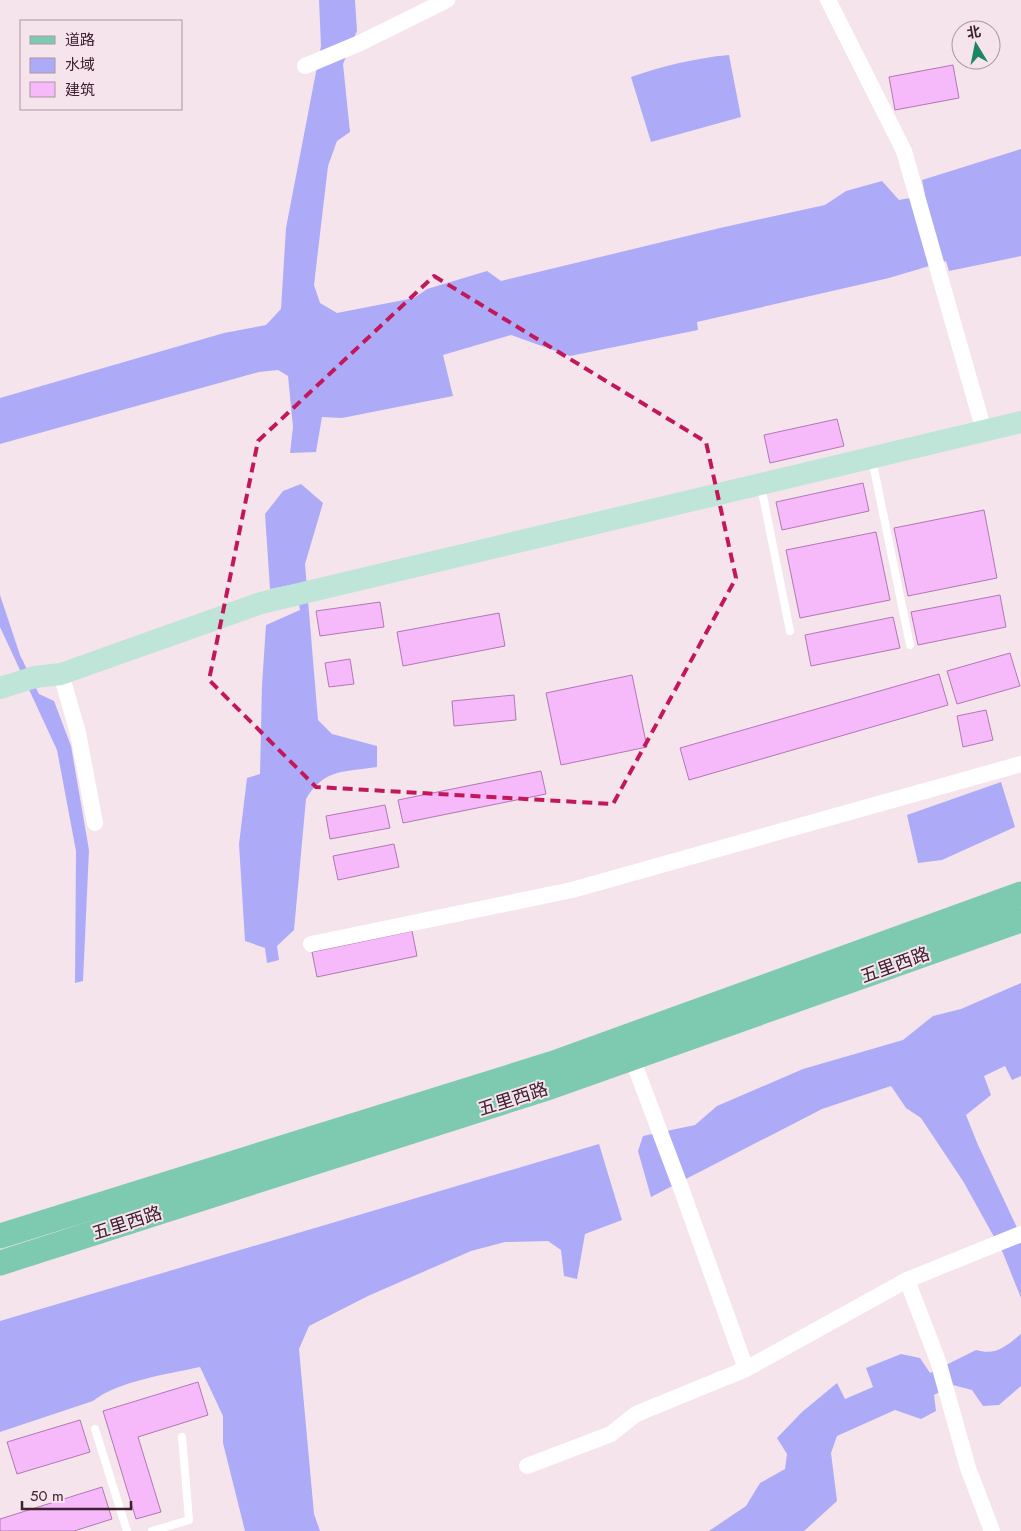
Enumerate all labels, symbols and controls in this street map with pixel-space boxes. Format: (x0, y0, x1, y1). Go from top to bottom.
legend (20, 20, 182, 110)
north arrow (951, 20, 1001, 70)
text: 北 (965, 21, 982, 43)
text: 道路 (65, 29, 95, 51)
text: 水域 (65, 54, 95, 76)
text: 建筑 (65, 79, 95, 101)
street label: 五里西路 (857, 940, 933, 990)
street label: 五里西路 (475, 1076, 551, 1122)
street label: 五里西路 (89, 1200, 165, 1246)
scale bar (22, 1478, 131, 1510)
text: 50 m (30, 1485, 64, 1507)

